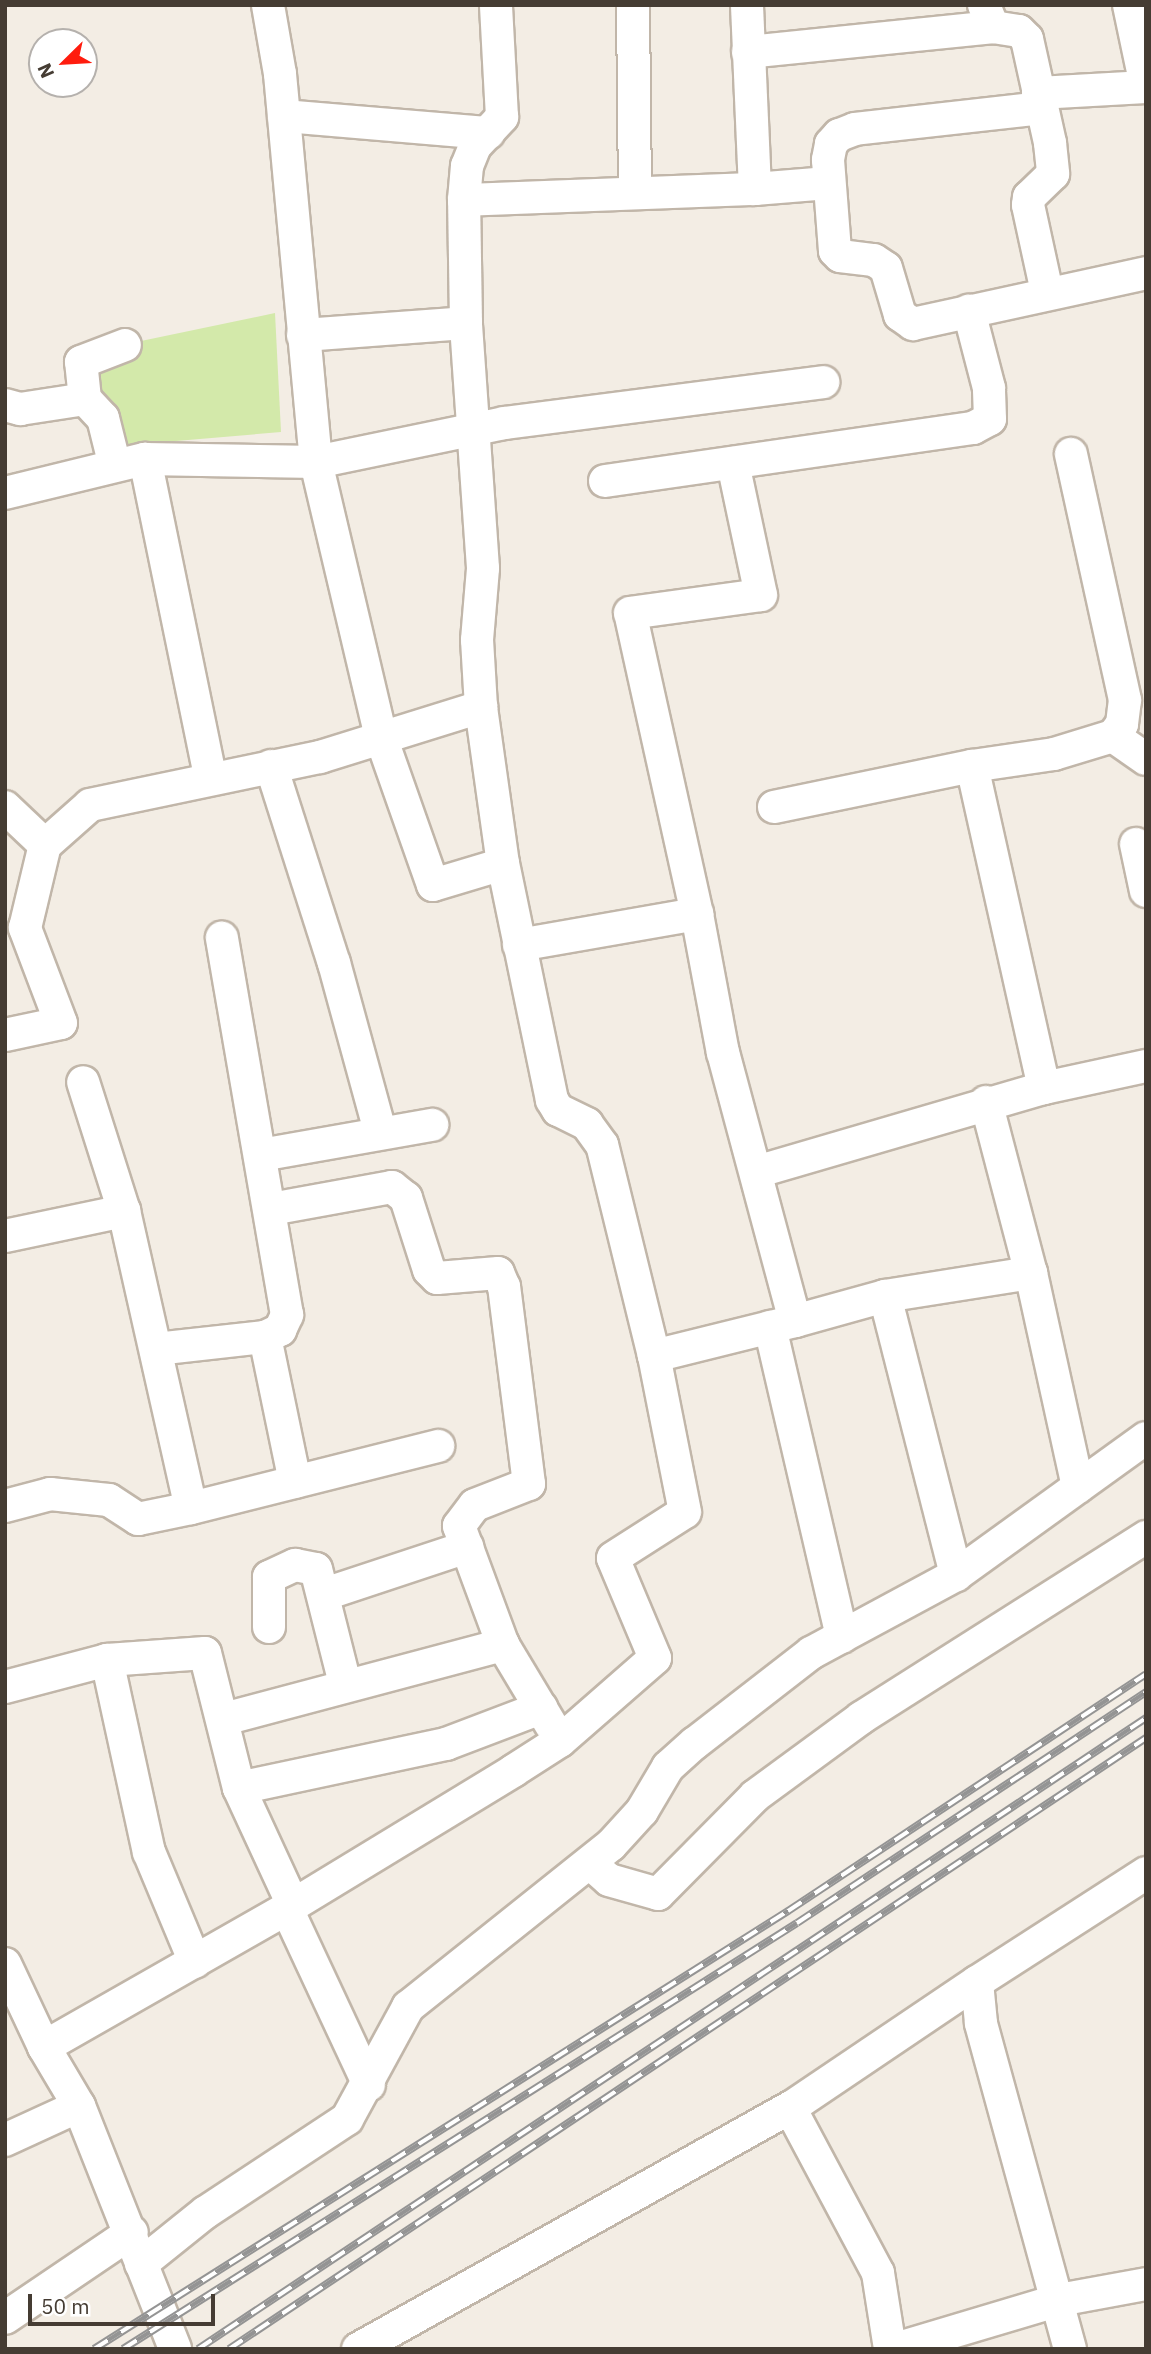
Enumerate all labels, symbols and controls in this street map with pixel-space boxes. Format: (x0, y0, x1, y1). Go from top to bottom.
north arrow (28, 28, 98, 98)
text: N (32, 60, 59, 82)
scale bar (32, 2280, 219, 2324)
text: 50 m (41, 2292, 90, 2320)

